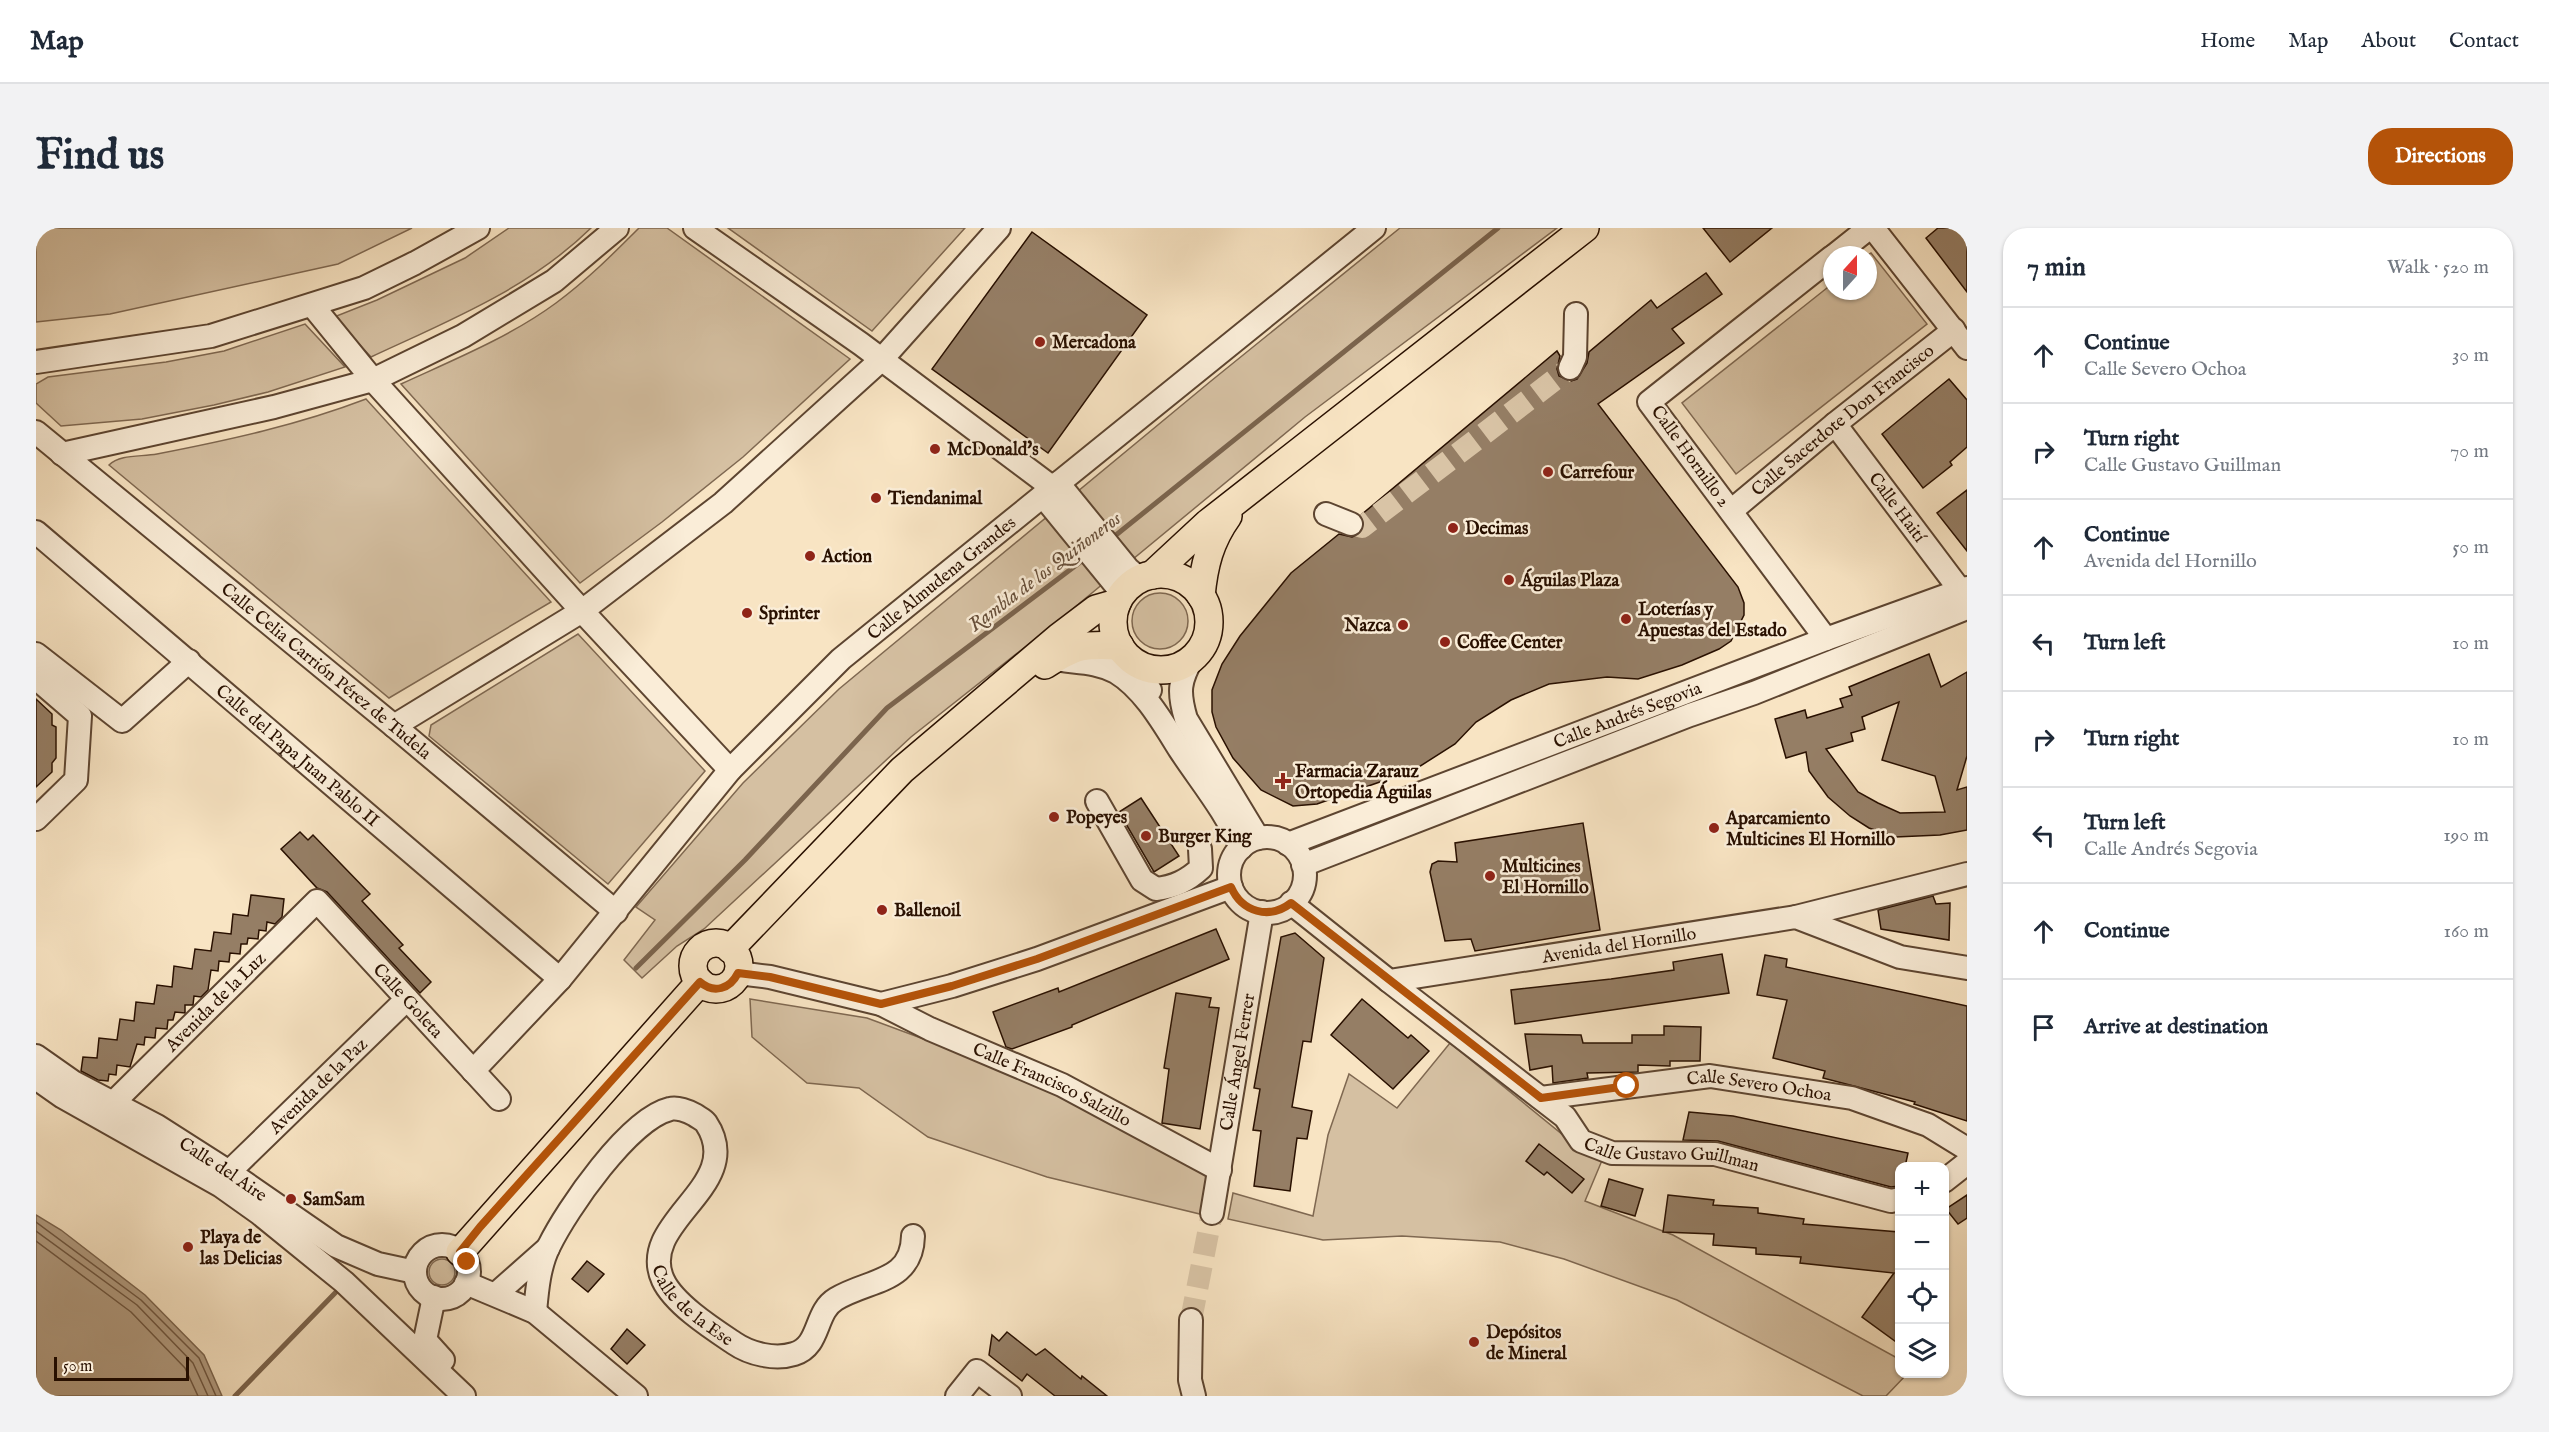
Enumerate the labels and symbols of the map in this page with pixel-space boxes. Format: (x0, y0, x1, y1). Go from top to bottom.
north arrow (1823, 246, 1877, 300)
place label: Mercadona (1052, 332, 1137, 355)
marker: Mercadona (1033, 335, 1047, 349)
street label: Calle Sacerdote Don Francisco (1747, 340, 1940, 502)
street label: Calle Hornillo 2 (1645, 401, 1734, 512)
place label: McDonald's (947, 439, 1039, 462)
marker: McDonald's (928, 442, 942, 456)
place label: Carrefour (1560, 462, 1635, 485)
marker: Carrefour (1541, 465, 1555, 479)
street label: Calle Haití (1863, 468, 1931, 548)
place label: Tiendanimal (887, 488, 983, 511)
marker: Tiendanimal (869, 491, 883, 505)
water label: Rambla de los Quiñoneros (964, 506, 1127, 639)
street label: Calle Almudena Grandes (863, 512, 1021, 646)
place label: Decimas (1465, 518, 1529, 541)
marker: Decimas (1446, 521, 1460, 535)
place label: Action (821, 546, 872, 569)
marker: Action (803, 549, 817, 563)
place label: Águilas Plaza (1520, 568, 1620, 593)
marker: Águilas Plaza (1502, 573, 1516, 587)
street label: Calle Celia Carrión Pérez de Tudela (216, 579, 436, 765)
place label: Loterías y Apuestas del Estado (1637, 599, 1787, 643)
place label: Sprinter (759, 603, 820, 626)
marker: Sprinter (740, 606, 754, 620)
marker: Loterías y Apuestas del Estado (1619, 612, 1633, 626)
place label: Nazca (1343, 615, 1392, 638)
marker: Nazca (1396, 618, 1410, 632)
place label: Coffee Center (1457, 632, 1563, 655)
marker: Coffee Center (1438, 635, 1452, 649)
street label: Calle Andrés Segovia (1551, 677, 1705, 755)
street label: Calle del Papa Juan Pablo II (210, 680, 384, 833)
place label: Farmacia Zarauz Ortopedia Águilas (1295, 761, 1432, 805)
marker: Farmacia Zarauz Ortopedia Águilas (1276, 774, 1290, 788)
place label: Popeyes (1066, 807, 1128, 830)
place label: Aparcamiento Multicines El Hornillo (1725, 808, 1895, 852)
marker: Popeyes (1047, 810, 1061, 824)
marker: Aparcamiento Multicines El Hornillo (1707, 821, 1721, 835)
place label: Burger King (1158, 826, 1253, 849)
marker: Burger King (1139, 829, 1153, 843)
place label: Multicines El Hornillo (1502, 856, 1589, 900)
marker: Multicines El Hornillo (1483, 869, 1497, 883)
place label: Ballenoil (894, 900, 962, 923)
marker: Ballenoil (875, 903, 889, 917)
street label: Avenida del Hornillo (1539, 923, 1698, 970)
street label: Avenida de la Luz (160, 948, 272, 1058)
street label: Calle Goleta (367, 959, 448, 1044)
street label: Calle Ángel Ferrer (1216, 991, 1261, 1133)
street label: Avenida de la Paz (264, 1034, 373, 1140)
street label: Calle Francisco Salzillo (969, 1038, 1135, 1133)
street label: Calle Severo Ochoa (1685, 1066, 1833, 1108)
route start (1613, 1072, 1639, 1098)
street label: Calle del Aire (174, 1133, 271, 1208)
street label: Calle Gustavo Guillman (1580, 1133, 1762, 1178)
place label: SamSam (303, 1189, 365, 1212)
marker: SamSam (284, 1192, 298, 1206)
place label: Playa de las Delicias (199, 1227, 283, 1271)
marker: Playa de las Delicias (181, 1240, 195, 1254)
route end (453, 1248, 479, 1274)
street label: Calle de la Ese (646, 1263, 737, 1352)
place label: Depósitos de Mineral (1486, 1322, 1568, 1366)
marker: Depósitos de Mineral (1467, 1335, 1481, 1349)
scale bar (54, 1354, 189, 1382)

